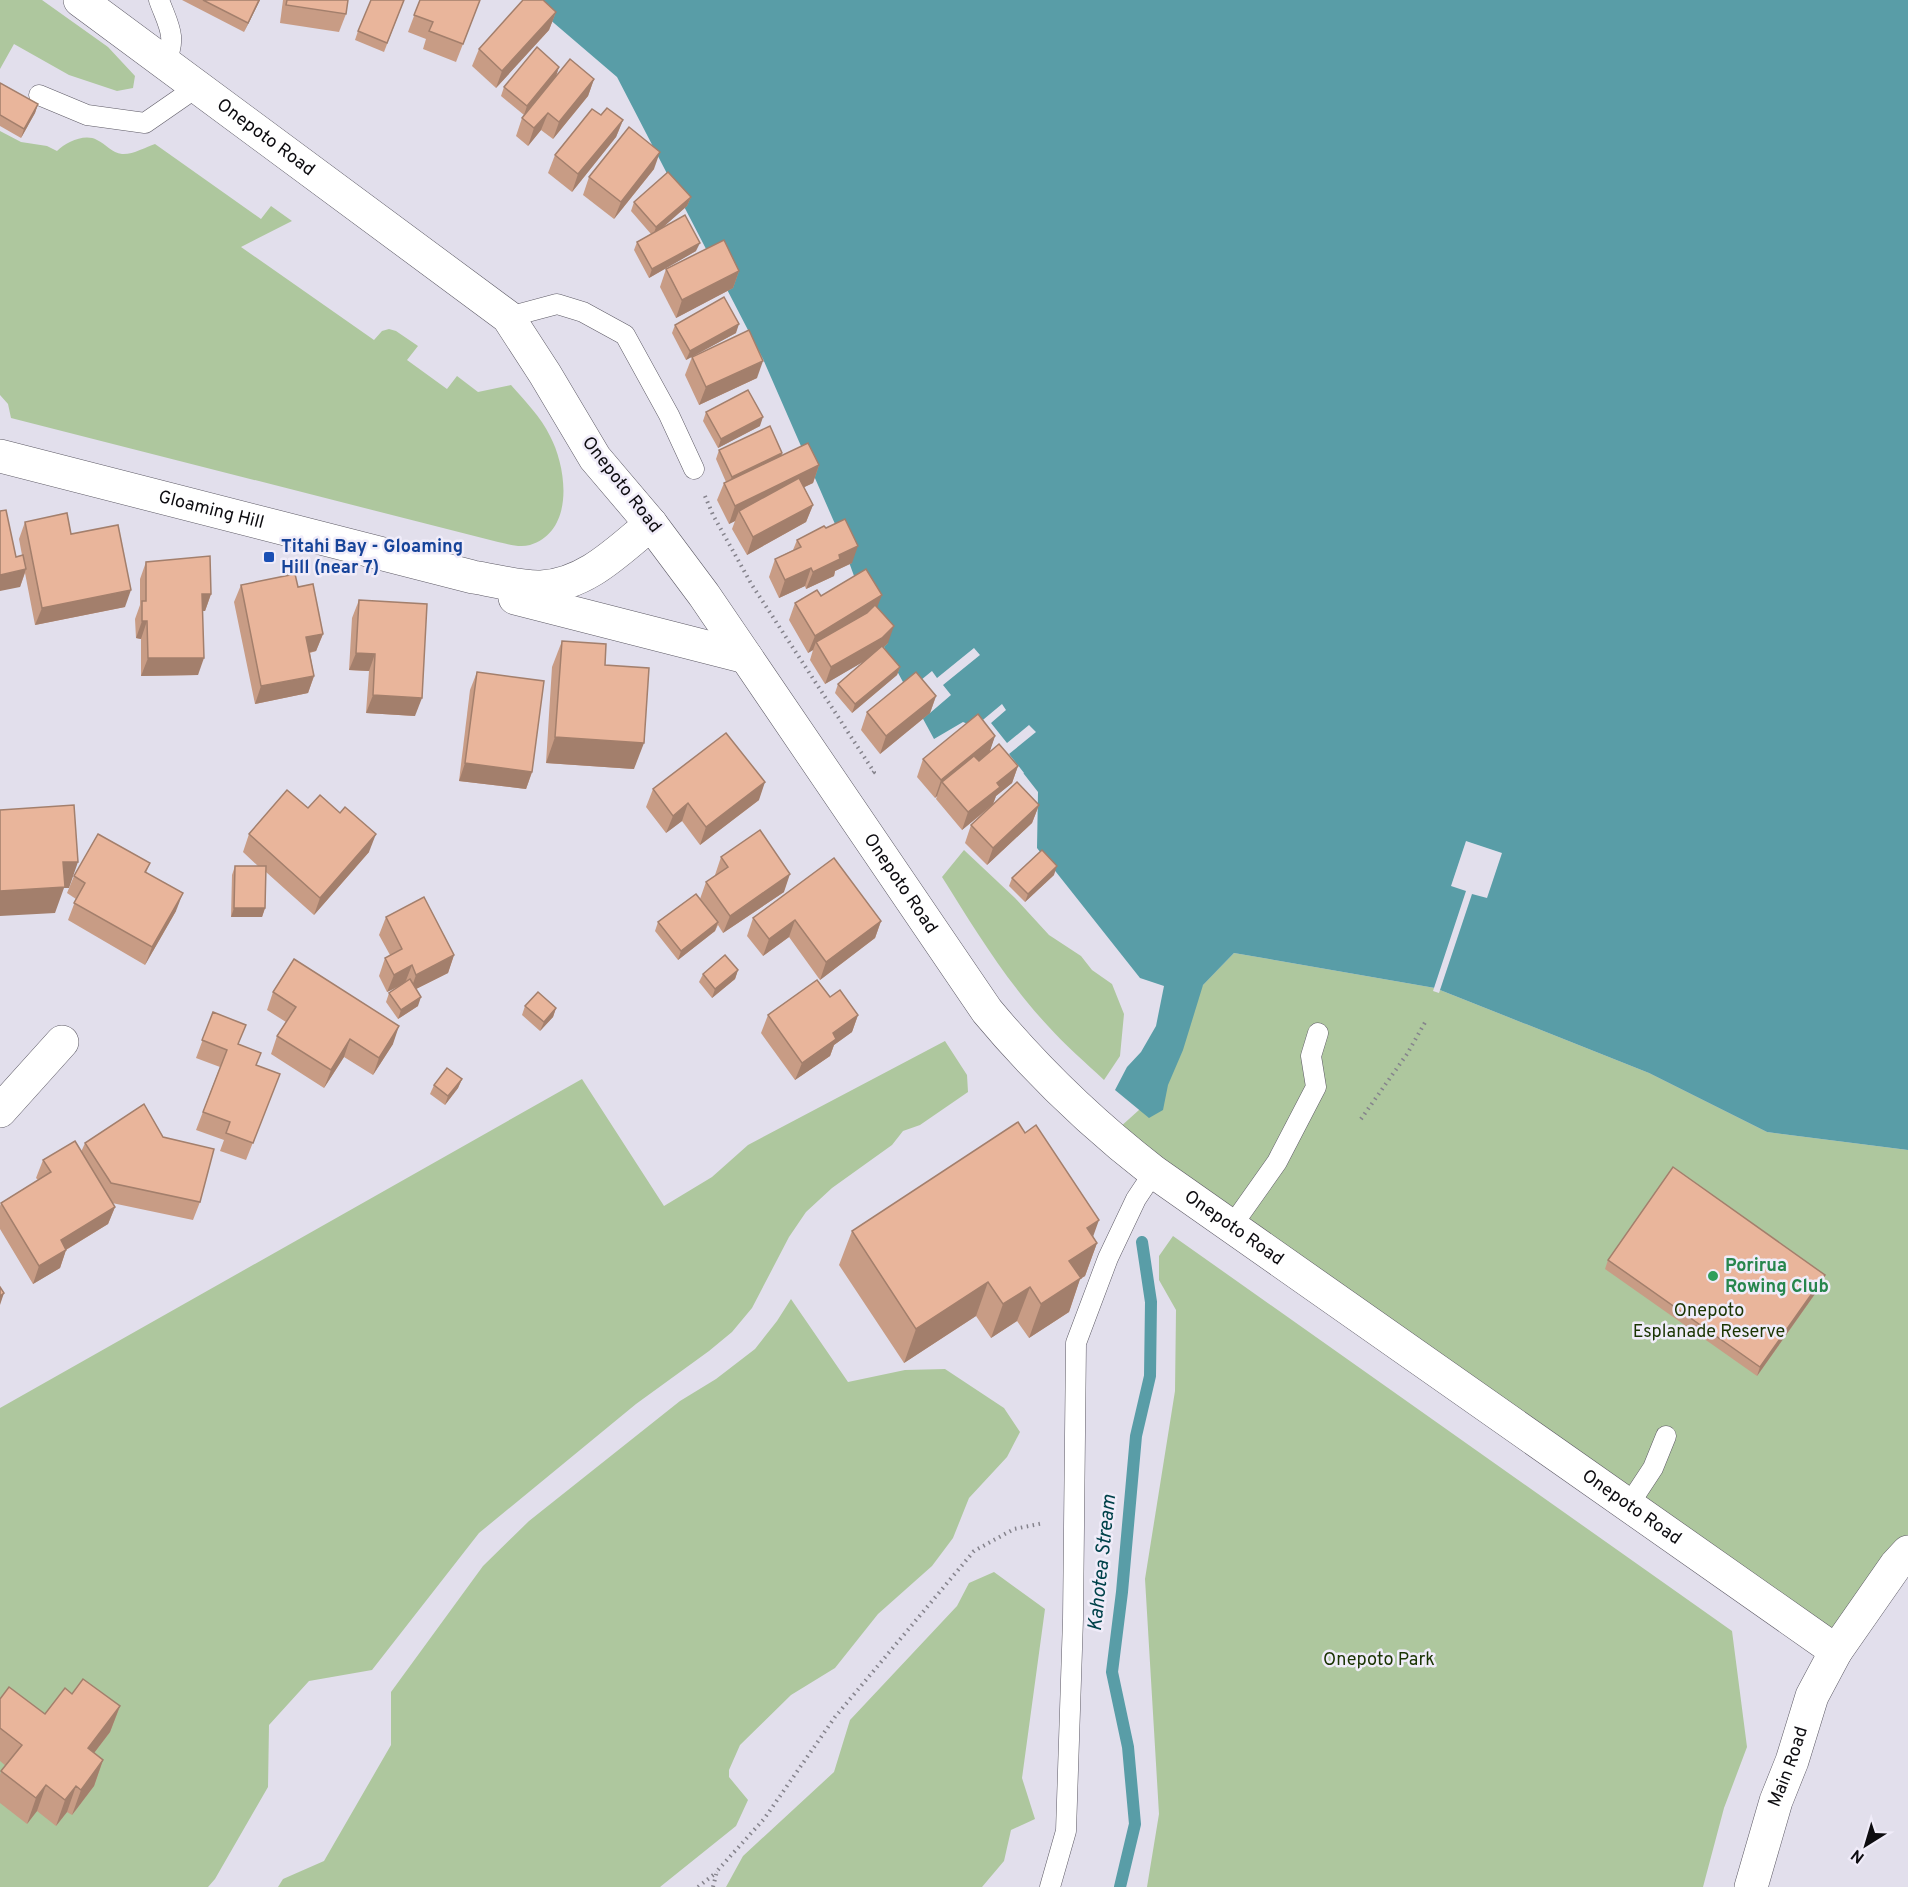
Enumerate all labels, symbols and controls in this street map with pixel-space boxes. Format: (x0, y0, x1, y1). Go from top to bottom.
street label: Onepoto Road (212, 94, 319, 181)
street label: Onepoto Road (576, 432, 666, 538)
street label: Gloaming Hill (156, 485, 267, 535)
place label: Titahi Bay - Gloaming Hill (near 7) (281, 536, 463, 580)
marker: Titahi Bay - Gloaming Hill (near 7) (262, 550, 276, 564)
street label: Onepoto Road (858, 829, 943, 938)
street label: Onepoto Road (1180, 1185, 1288, 1271)
place label: Porirua Rowing Club (1725, 1255, 1829, 1299)
marker: Porirua Rowing Club (1706, 1269, 1720, 1283)
park label: Onepoto Esplanade Reserve (1633, 1300, 1785, 1344)
street label: Onepoto Road (1577, 1465, 1686, 1550)
water label: Kahotea Stream (1083, 1493, 1123, 1633)
park label: Onepoto Park (1323, 1649, 1435, 1672)
street label: Main Road (1763, 1724, 1813, 1810)
north arrow (1836, 1815, 1896, 1875)
text: N (1848, 1844, 1869, 1867)

